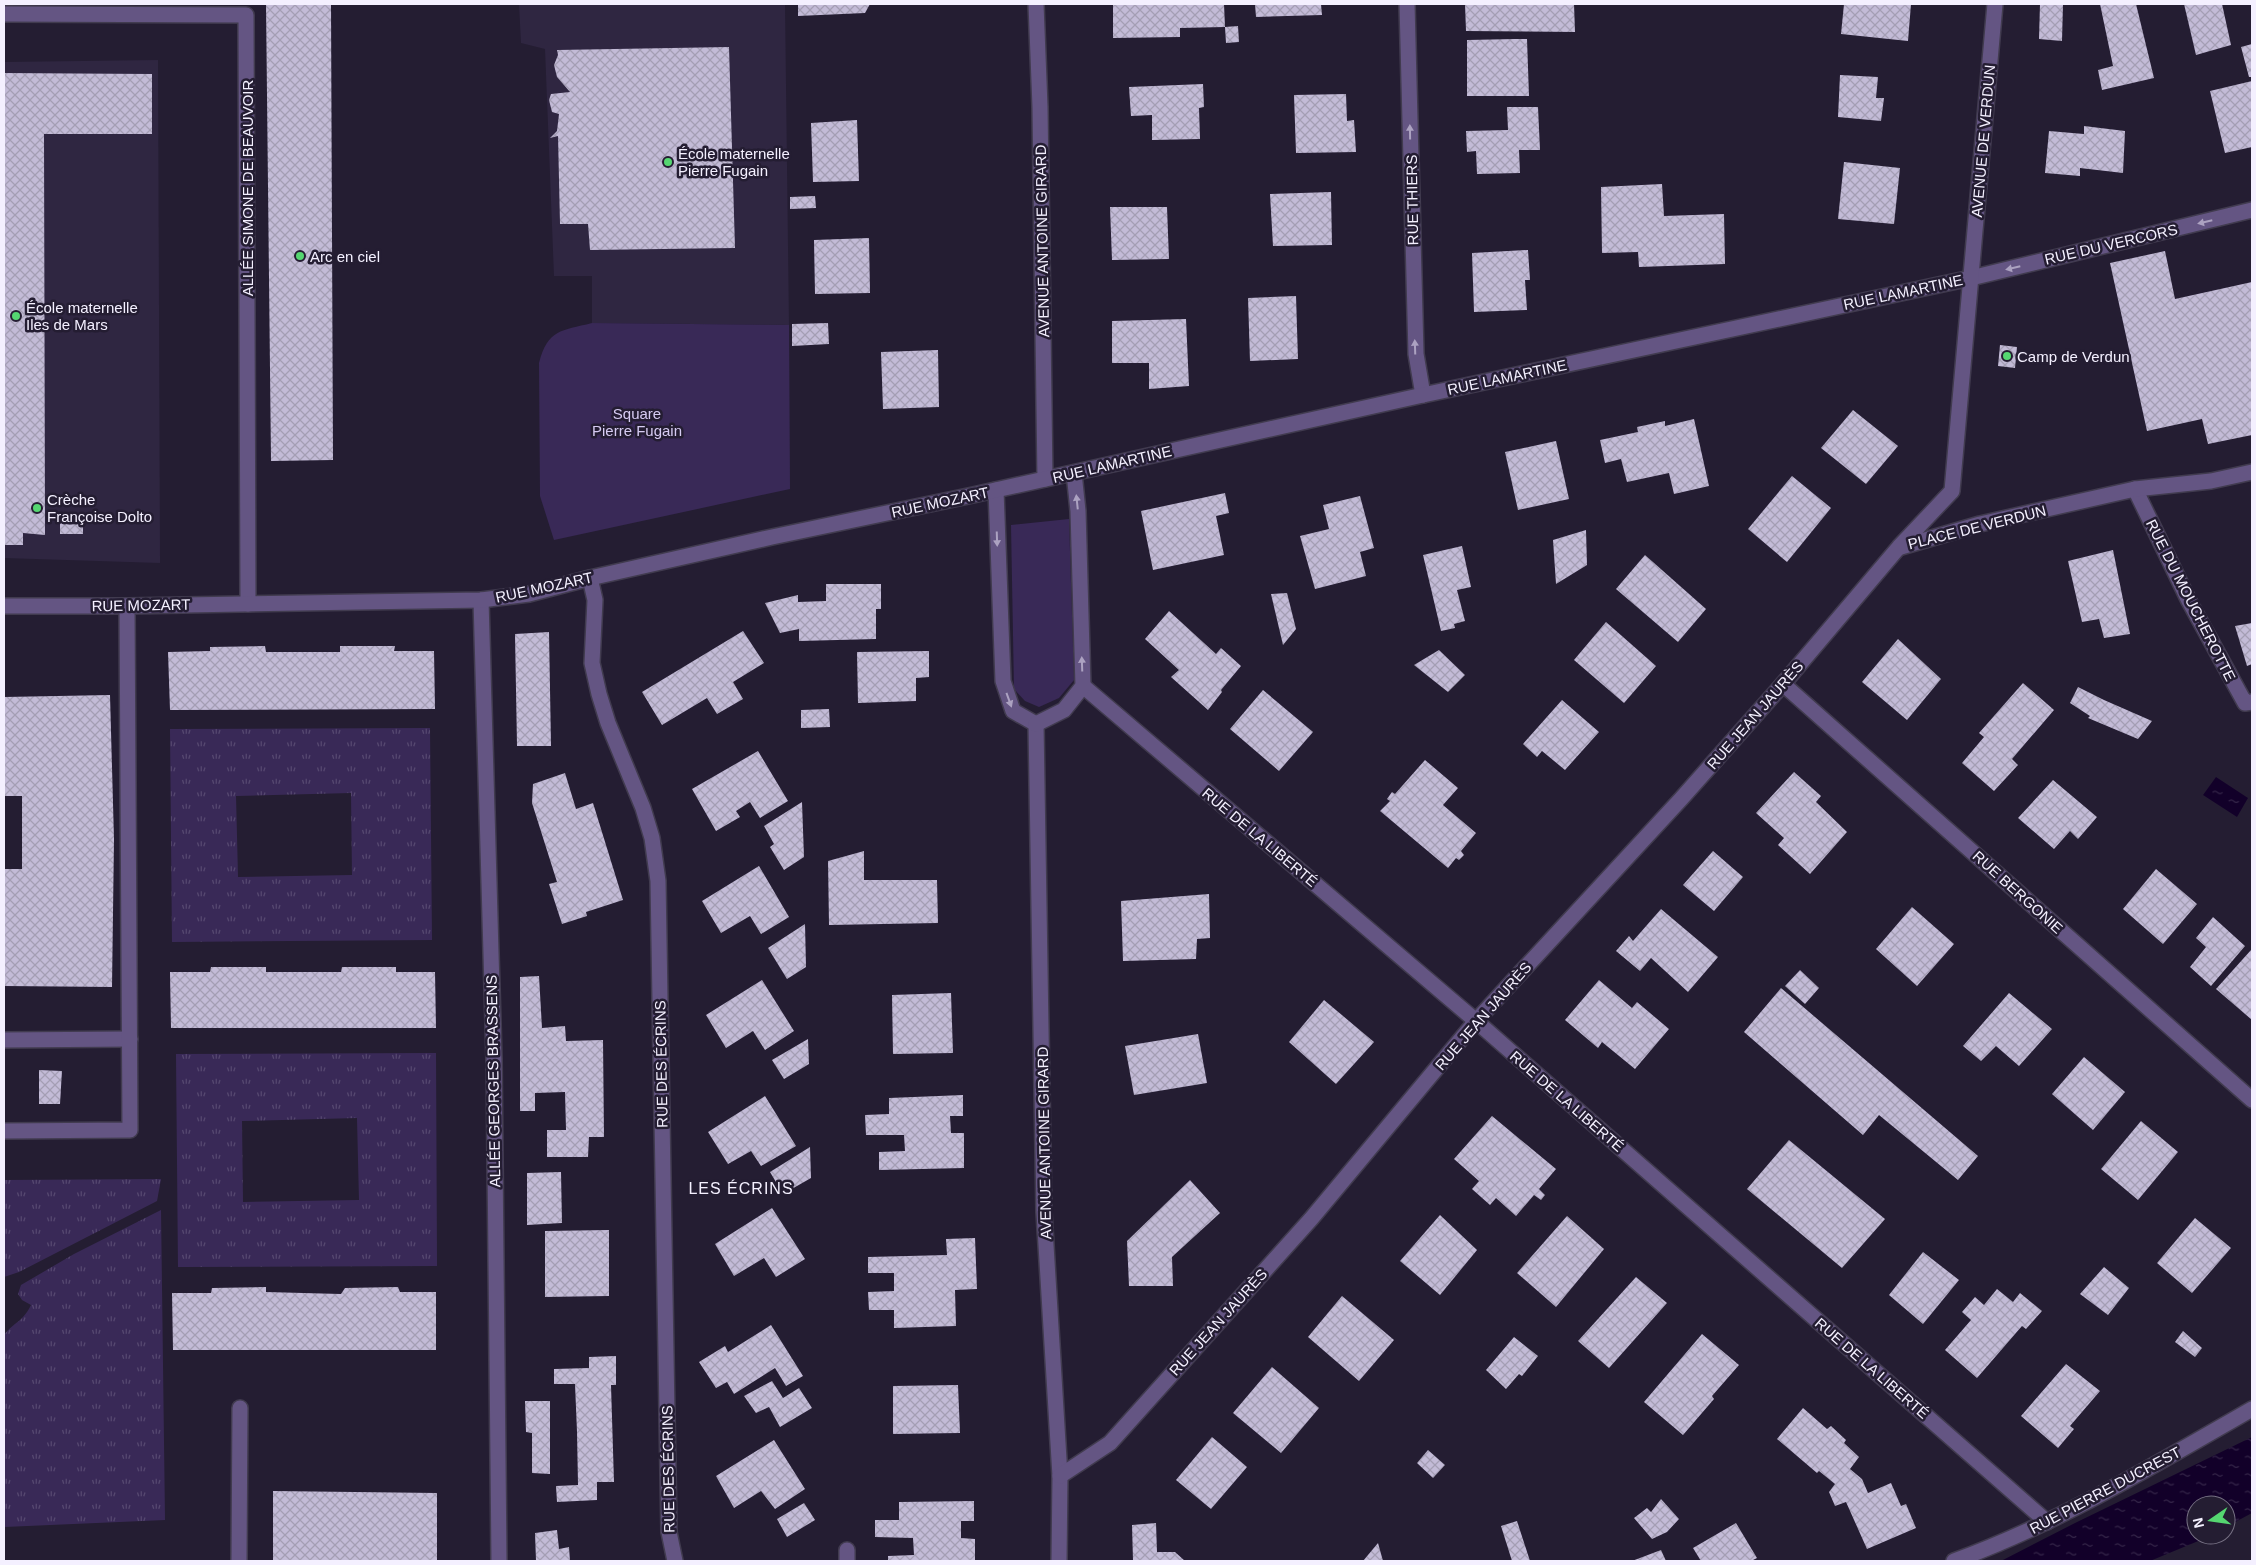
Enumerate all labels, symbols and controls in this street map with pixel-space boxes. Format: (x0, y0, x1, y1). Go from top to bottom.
street label: AVENUE DE VERDUN (1968, 64, 1998, 218)
street label: ALLÉE SIMONE DE BEAUVOIR (239, 79, 256, 296)
one-way arrow (1406, 124, 1414, 140)
street label: AVENUE ANTOINE GIRARD (1032, 144, 1052, 338)
place label: École maternelle Pierre Fugain (678, 145, 790, 179)
street label: RUE THIERS (1403, 155, 1421, 245)
marker: École maternelle Pierre Fugain (662, 156, 674, 168)
one-way arrow (2197, 218, 2212, 226)
street label: RUE DU VERCORS (2043, 220, 2179, 268)
place label: Arc en ciel (310, 248, 380, 265)
marker: Arc en ciel (294, 250, 306, 262)
one-way arrow (2005, 264, 2020, 272)
street label: RUE LAMARTINE (1842, 271, 1964, 313)
place label: École maternelle Iles de Mars (26, 299, 138, 333)
marker: École maternelle Iles de Mars (10, 310, 22, 322)
one-way arrow (1411, 338, 1419, 354)
place label: Camp de Verdun (2017, 348, 2130, 365)
marker: Camp de Verdun (2001, 350, 2013, 362)
street label: RUE LAMARTINE (1446, 356, 1568, 398)
park label: Square Pierre Fugain (592, 405, 682, 439)
street label: RUE LAMARTINE (1051, 442, 1173, 486)
street label: RUE MOZART (890, 483, 990, 521)
place label: Crèche Françoise Dolto (47, 491, 152, 525)
one-way arrow (1073, 493, 1081, 509)
marker: Crèche Françoise Dolto (31, 502, 43, 514)
street label: PLACE DE VERDUN (1906, 502, 2048, 552)
street label: RUE DU MOUCHEROTTE (2143, 516, 2239, 684)
one-way arrow (994, 531, 1002, 547)
street label: RUE MOZART (494, 568, 594, 606)
street label: RUE MOZART (91, 596, 191, 614)
one-way arrow (1078, 656, 1086, 672)
street label: RUE JEAN JAURÈS (1703, 658, 1807, 772)
one-way arrow (1005, 693, 1013, 708)
street label: RUE DE LA LIBERTÉ (1199, 784, 1321, 890)
street label: RUE BERGONIE (1970, 847, 2066, 937)
street label: RUE JEAN JAURÈS (1431, 959, 1535, 1073)
street label: ALLÉE GEORGES BRASSENS (483, 975, 503, 1187)
street label: RUE DES ÉCRINS (651, 1000, 671, 1128)
street label: AVENUE ANTOINE GIRARD (1034, 1046, 1054, 1240)
street label: RUE DE LA LIBERTÉ (1507, 1047, 1627, 1155)
district label: LES ÉCRINS (688, 1179, 794, 1197)
street label: RUE JEAN JAURÈS (1166, 1265, 1270, 1379)
street label: RUE DE LA LIBERTÉ (1812, 1314, 1932, 1422)
street label: RUE DES ÉCRINS (658, 1405, 678, 1533)
street label: RUE PIERRE DUCREST (2027, 1443, 2183, 1537)
north arrow (2186, 1495, 2236, 1545)
text: N (2189, 1516, 2207, 1530)

